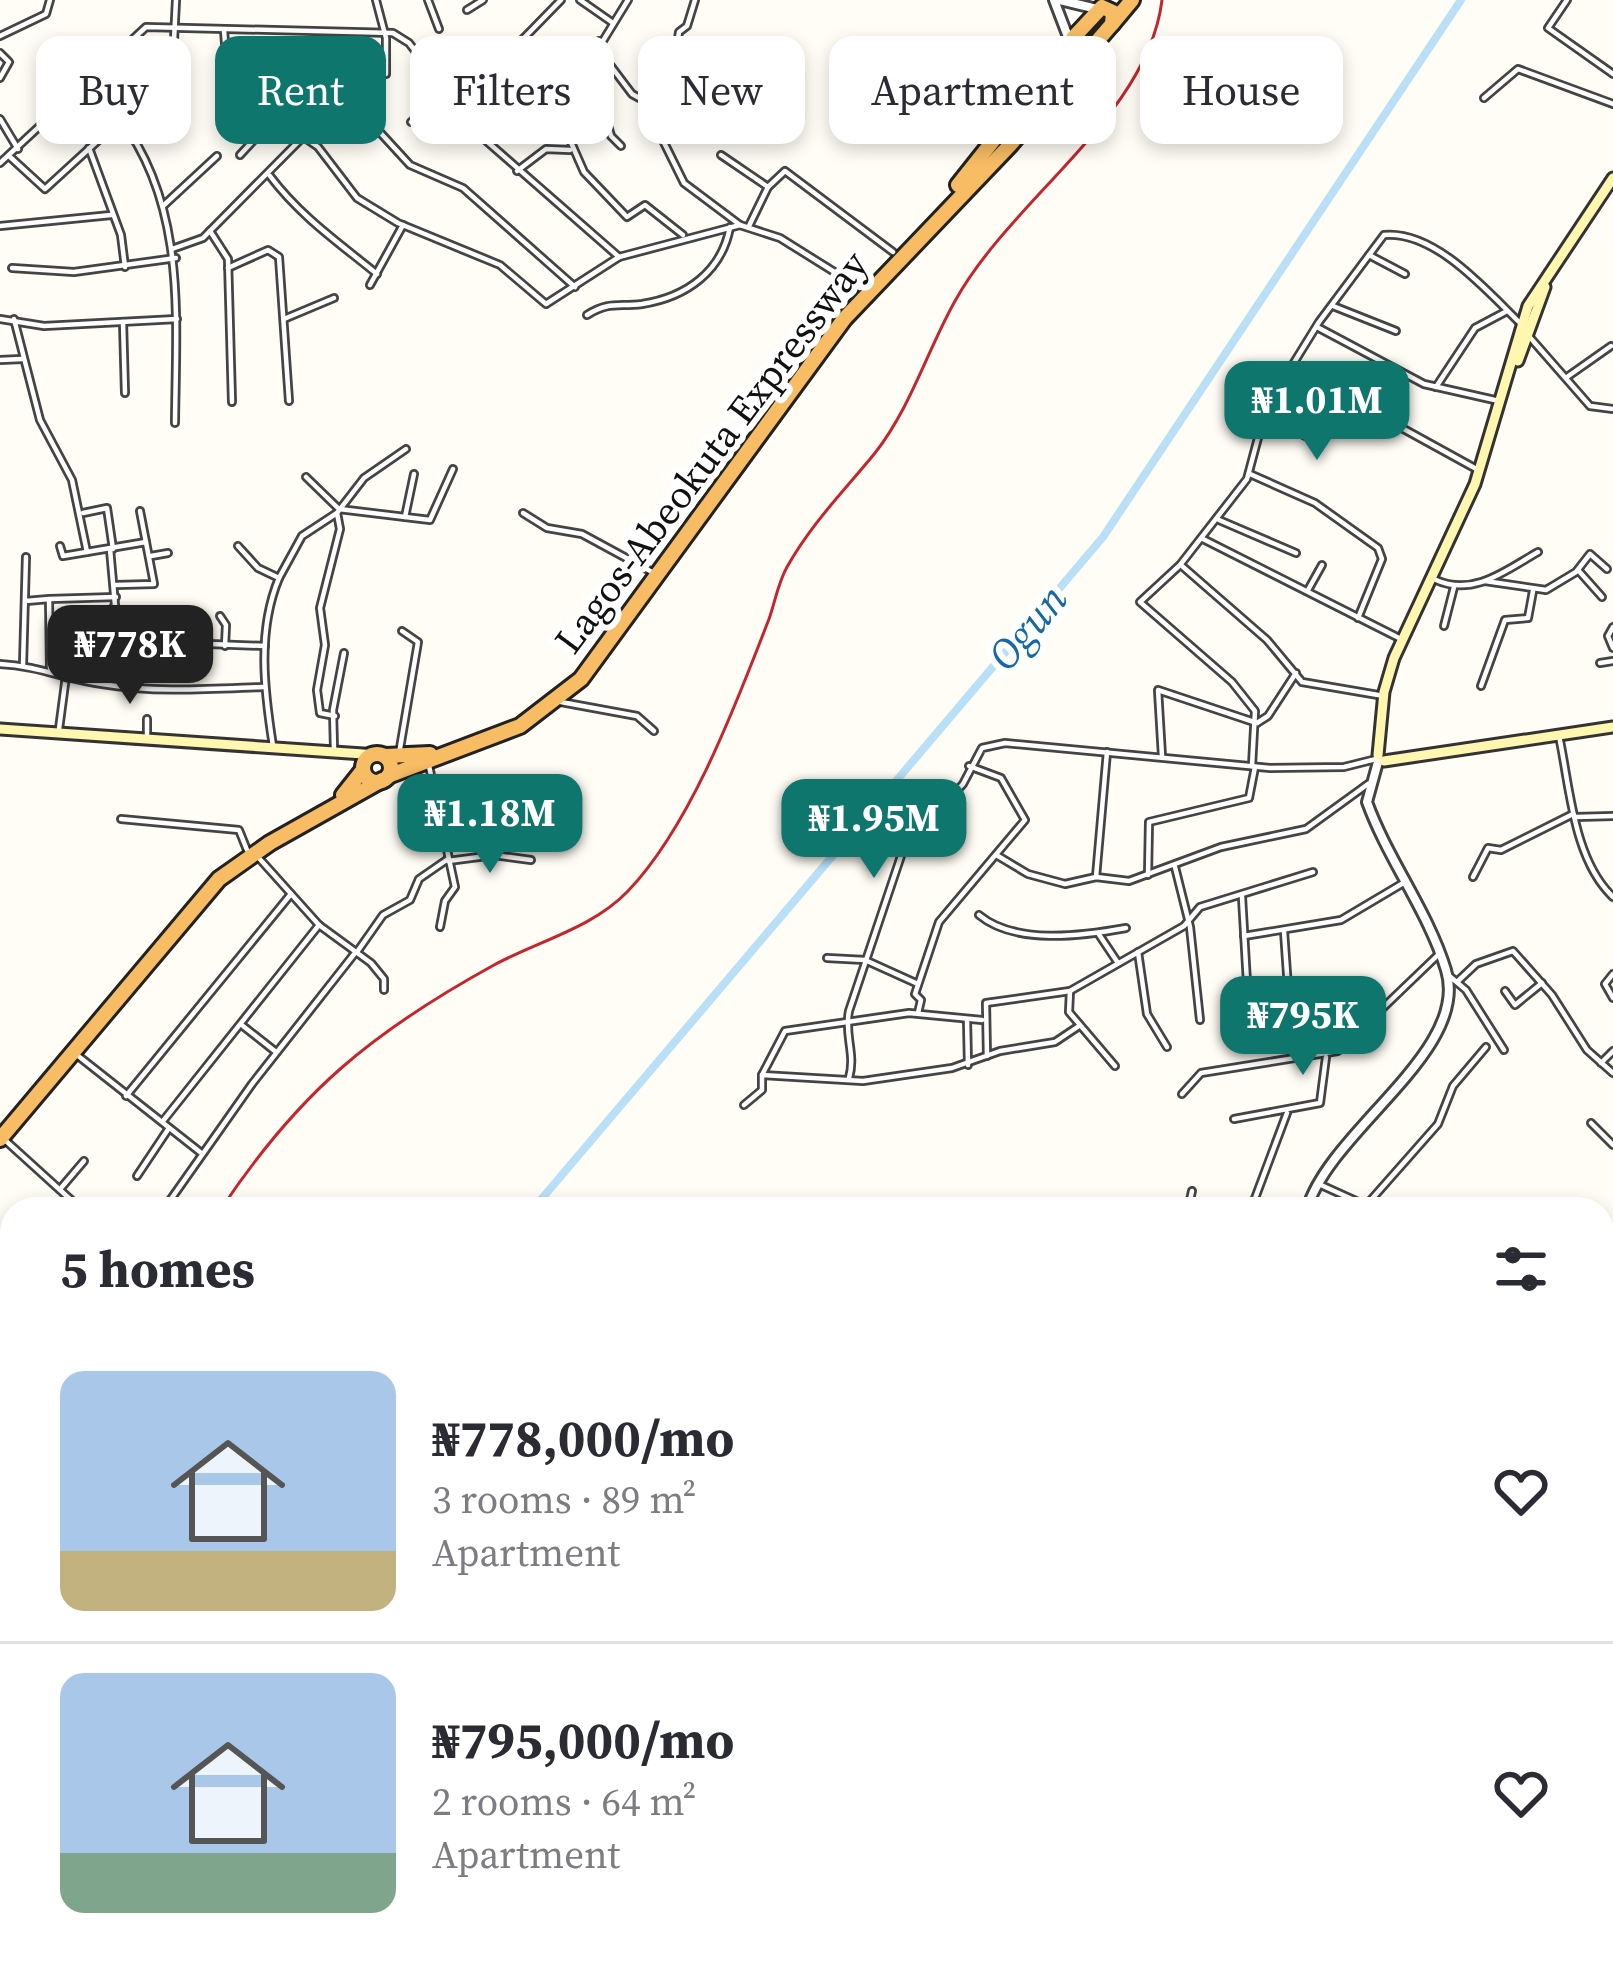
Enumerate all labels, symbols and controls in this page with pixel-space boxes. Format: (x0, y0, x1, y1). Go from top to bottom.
chip: Buy (36, 36, 191, 144)
chip: Rent (215, 36, 386, 144)
chip: Filters (410, 36, 614, 144)
chip: New (638, 36, 805, 144)
chip: Apartment (829, 36, 1116, 144)
chip: House (1140, 36, 1343, 144)
street label: Lagos-Abeokuta Expressway (542, 240, 880, 664)
pin: ₦1.01M (1219, 361, 1415, 463)
text: ₦1.01M (1251, 373, 1383, 426)
water label: Ogun (974, 571, 1080, 682)
pin: ₦778K (46, 605, 214, 707)
text: ₦778K (74, 617, 186, 670)
pin: ₦1.18M (392, 774, 588, 876)
pin: ₦1.95M (776, 779, 972, 881)
text: ₦1.18M (424, 786, 556, 839)
text: ₦1.95M (808, 791, 940, 844)
pin: ₦795K (1219, 976, 1387, 1078)
text: ₦795K (1247, 988, 1359, 1041)
text: 5 homes (60, 1234, 255, 1304)
icon: filters (1488, 1236, 1554, 1302)
text: ₦778,000/mo (432, 1403, 734, 1473)
icon: home (156, 1419, 300, 1563)
icon: heart (1488, 1458, 1554, 1524)
text: 3 rooms · 89 m² (432, 1473, 696, 1526)
text: Apartment (432, 1526, 620, 1579)
text: ₦795,000/mo (432, 1705, 734, 1775)
icon: home (156, 1721, 300, 1865)
icon: heart (1488, 1760, 1554, 1826)
text: 2 rooms · 64 m² (432, 1775, 696, 1828)
text: Apartment (432, 1828, 620, 1881)

